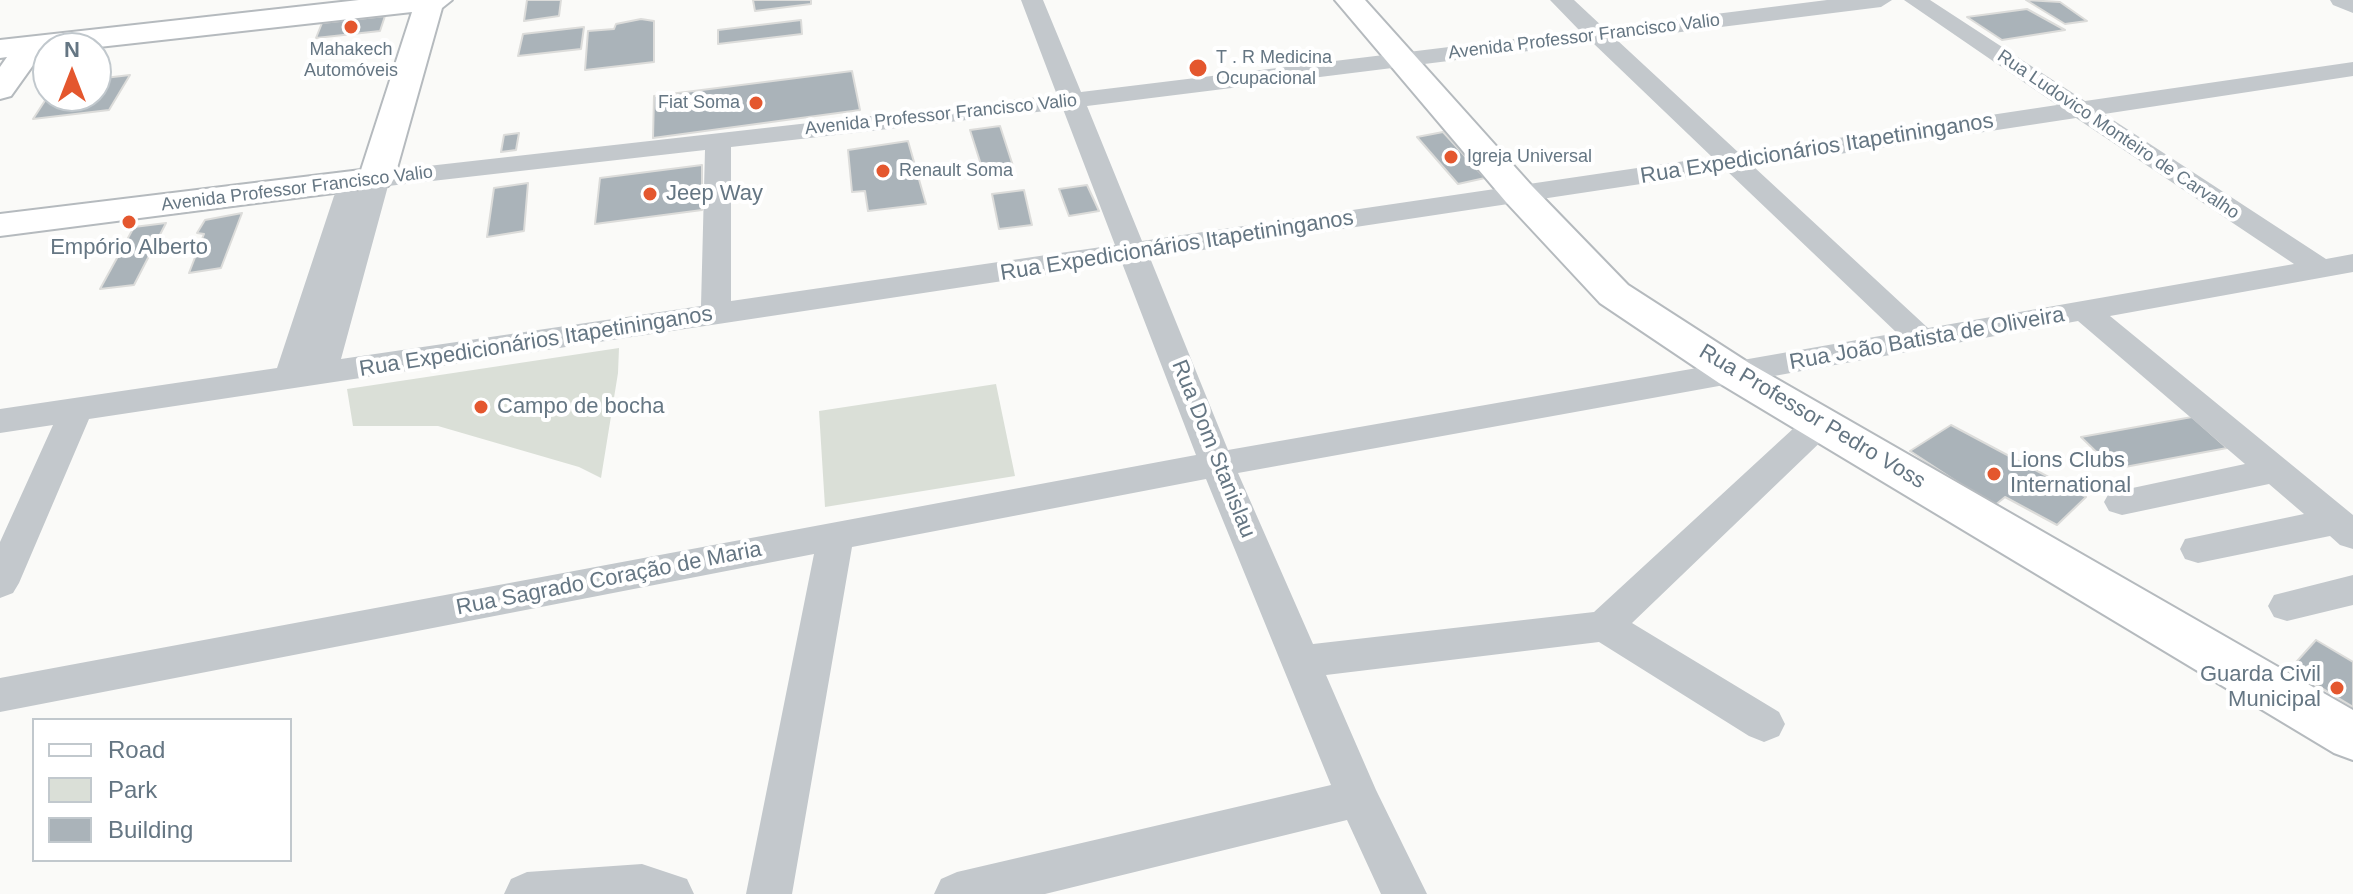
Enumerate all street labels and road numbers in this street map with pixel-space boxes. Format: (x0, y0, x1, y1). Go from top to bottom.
street label: Avenida Professor Francisco Valio (1447, 10, 1721, 64)
street label: Rua Ludovico Monteiro de Carvalho (1993, 46, 2243, 224)
street label: Avenida Professor Francisco Valio (804, 90, 1078, 140)
street label: Rua Expedicionários Itapetininganos (1639, 108, 1995, 190)
street label: Avenida Professor Francisco Valio (160, 162, 434, 216)
street label: Rua Expedicionários Itapetininganos (999, 205, 1355, 287)
street label: Rua Expedicionários Itapetininganos (358, 301, 714, 383)
street label: Rua João Batista de Oliveira (1787, 302, 2067, 376)
street label: Rua Professor Pedro Voss (1694, 339, 1930, 495)
street label: Rua Dom Stanislau (1165, 356, 1261, 542)
street label: Rua Sagrado Coração de Maria (454, 536, 764, 622)

